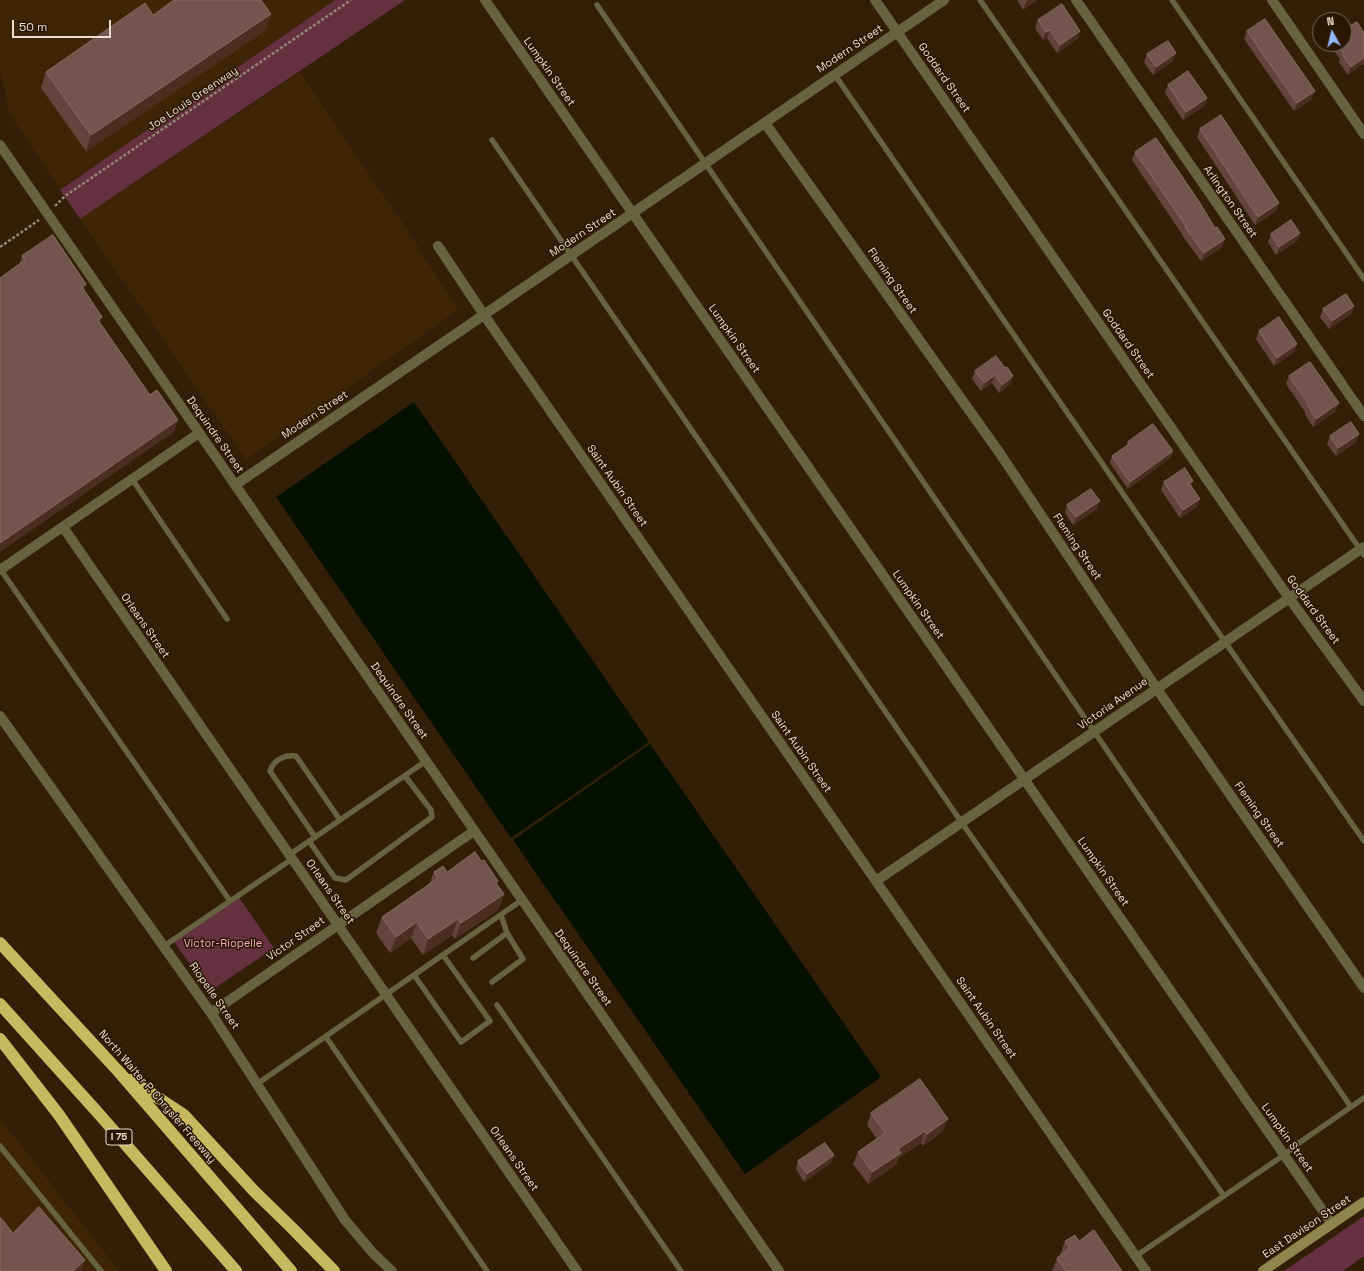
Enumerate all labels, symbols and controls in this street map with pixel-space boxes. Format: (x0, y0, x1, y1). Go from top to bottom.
scale bar (14, 12, 113, 38)
north arrow (1312, 12, 1352, 52)
text: N (1326, 14, 1335, 29)
text: 50 m (19, 19, 47, 35)
street label: Modern Street (814, 22, 886, 76)
street label: Lumpkin Street (520, 35, 578, 109)
street label: Goddard Street (915, 41, 973, 115)
street label: Joe Louis Greenway (145, 64, 241, 134)
street label: Arlington Street (1200, 163, 1260, 241)
street label: Modern Street (547, 206, 619, 260)
street label: Fleming Street (864, 245, 920, 317)
street label: Lumpkin Street (705, 302, 763, 376)
street label: Goddard Street (1099, 307, 1157, 381)
street label: Modern Street (279, 388, 351, 442)
street label: Dequindre Street (183, 394, 247, 476)
street label: Saint Aubin Street (584, 443, 650, 529)
street label: Fleming Street (1050, 511, 1104, 583)
street label: Lumpkin Street (889, 568, 947, 642)
street label: Goddard Street (1284, 573, 1342, 647)
street label: Orleans Street (118, 591, 172, 661)
street label: Dequindre Street (367, 660, 431, 742)
street label: Victoria Avenue (1075, 675, 1151, 733)
street label: Saint Aubin Street (768, 709, 834, 795)
street label: Fleming Street (1231, 779, 1287, 851)
street label: Lumpkin Street (1074, 835, 1132, 909)
street label: Orleans Street (303, 857, 357, 927)
street label: Victor Street (264, 914, 328, 964)
street label: Dequindre Street (551, 927, 615, 1009)
park label: Victor-Riopelle (184, 937, 262, 951)
street label: Riopelle Street (186, 960, 242, 1032)
street label: Saint Aubin Street (953, 975, 1019, 1061)
street label: North Walter P. Chrysler Freeway (96, 1028, 218, 1166)
street label: Lumpkin Street (1258, 1101, 1316, 1175)
street label: Orleans Street (487, 1124, 541, 1194)
road number: I 75 (106, 1129, 132, 1145)
street label: East Davison Street (1260, 1193, 1354, 1261)

